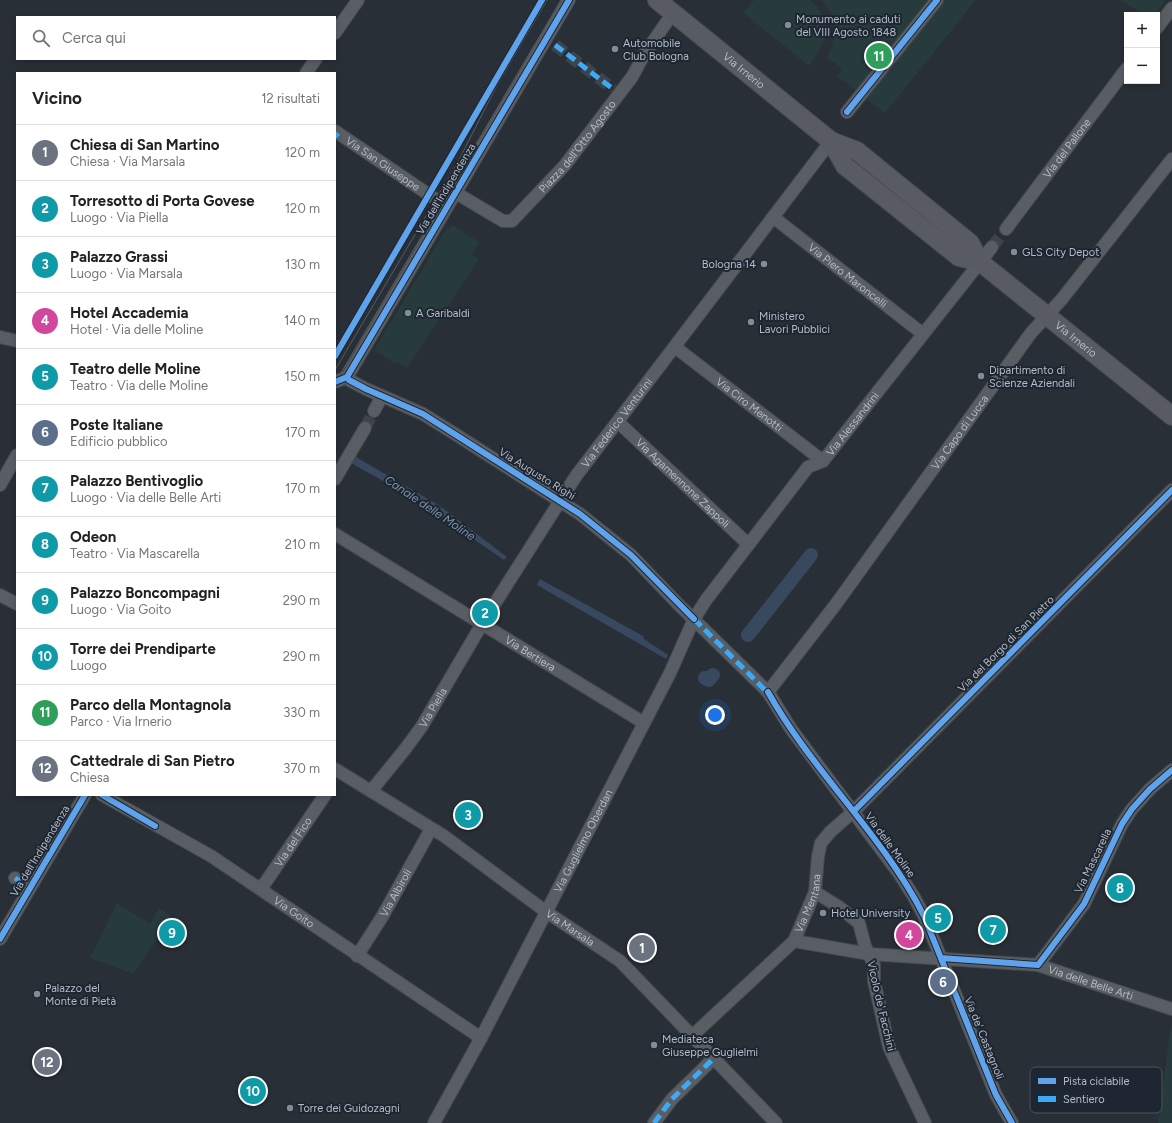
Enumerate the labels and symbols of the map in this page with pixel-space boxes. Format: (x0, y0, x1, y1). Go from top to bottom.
place label: Monumento ai caduti del VIII Agosto 1848 (796, 13, 900, 39)
marker: Monumento ai caduti del VIII Agosto 1848 (783, 20, 793, 30)
place label: Automobile Club Bologna (623, 37, 689, 63)
pin: 11 (866, 41, 892, 71)
marker: Automobile Club Bologna (610, 44, 620, 54)
street label: Via Irnerio (720, 50, 768, 91)
street label: Piazza dell'Otto Agosto (536, 98, 618, 195)
street label: Via del Pallone (1040, 116, 1093, 181)
street label: Via San Giuseppe (343, 134, 423, 193)
street label: Via dell'Indipendenza (414, 141, 478, 237)
street label: Via Piero Maroncelli (806, 241, 890, 310)
place label: GLS City Depot (1022, 246, 1099, 259)
marker: GLS City Depot (1009, 247, 1019, 257)
place label: Bologna 14 (702, 258, 756, 271)
marker: Bologna 14 (759, 259, 769, 269)
place label: A Garibaldi (416, 307, 470, 320)
marker: A Garibaldi (403, 308, 413, 318)
place label: Ministero Lavori Pubblici (759, 310, 830, 336)
marker: Ministero Lavori Pubblici (746, 317, 756, 327)
street label: Via Irnerio (1052, 318, 1100, 360)
place label: Dipartimento di Scienze Aziendali (989, 364, 1075, 390)
marker: Dipartimento di Scienze Aziendali (976, 371, 986, 381)
street label: Via Federico Venturini (578, 375, 655, 470)
street label: Via Ciro Menotti (714, 375, 785, 434)
street label: Via Alessandrini (823, 389, 882, 458)
street label: Via Capo di Lucca (928, 392, 991, 472)
street label: Via Agamennone Zappoli (633, 436, 733, 530)
street label: Via Augusto Righi (496, 445, 578, 503)
water label: Canale delle Moline (382, 473, 478, 544)
street label: Via del Borgo di San Pietro (955, 593, 1057, 695)
pin: 2 (472, 598, 498, 628)
street label: Via Bertiera (503, 633, 558, 674)
street label: Via Piella (416, 685, 450, 730)
your location (705, 705, 725, 725)
street label: Via Guglielmo Oberdan (551, 787, 615, 895)
pin: 3 (455, 800, 481, 830)
street label: Via dell'Indipendenza (8, 803, 72, 899)
street label: Via delle Moline (862, 810, 918, 880)
street label: Via del Fico (272, 815, 315, 869)
street label: Via Mascarella (1072, 827, 1114, 895)
street label: Via Albiroli (377, 867, 414, 919)
street label: Via Mentana (792, 873, 823, 935)
pin: 8 (1107, 873, 1133, 903)
street label: Via Goito (271, 894, 317, 930)
pin: 5 (925, 903, 951, 933)
street label: Via Marsala (543, 907, 597, 949)
place label: Hotel University (831, 907, 911, 920)
marker: Hotel University (818, 908, 828, 918)
pin: 7 (980, 915, 1006, 945)
pin: 9 (159, 918, 185, 948)
pin: 4 (896, 920, 922, 950)
pin: 1 (629, 933, 655, 963)
street label: Vicolo de' Facchini (864, 960, 898, 1052)
street label: Via delle Belle Arti (1047, 962, 1135, 1002)
pin: 6 (930, 967, 956, 997)
place label: Palazzo del Monte di Pietà (45, 982, 116, 1008)
marker: Palazzo del Monte di Pietà (32, 989, 42, 999)
street label: Via de' Castagnoli (961, 995, 1007, 1081)
place label: Mediateca Giuseppe Guglielmi (662, 1033, 758, 1059)
marker: Mediateca Giuseppe Guglielmi (649, 1040, 659, 1050)
pin: 12 (34, 1047, 60, 1077)
legend (1030, 1067, 1162, 1113)
text: Pista ciclabile (1063, 1075, 1129, 1088)
pin: 10 (240, 1076, 266, 1106)
text: Sentiero (1063, 1093, 1105, 1106)
place label: Torre dei Guidozagni (298, 1102, 400, 1115)
marker: Torre dei Guidozagni (285, 1103, 295, 1113)

